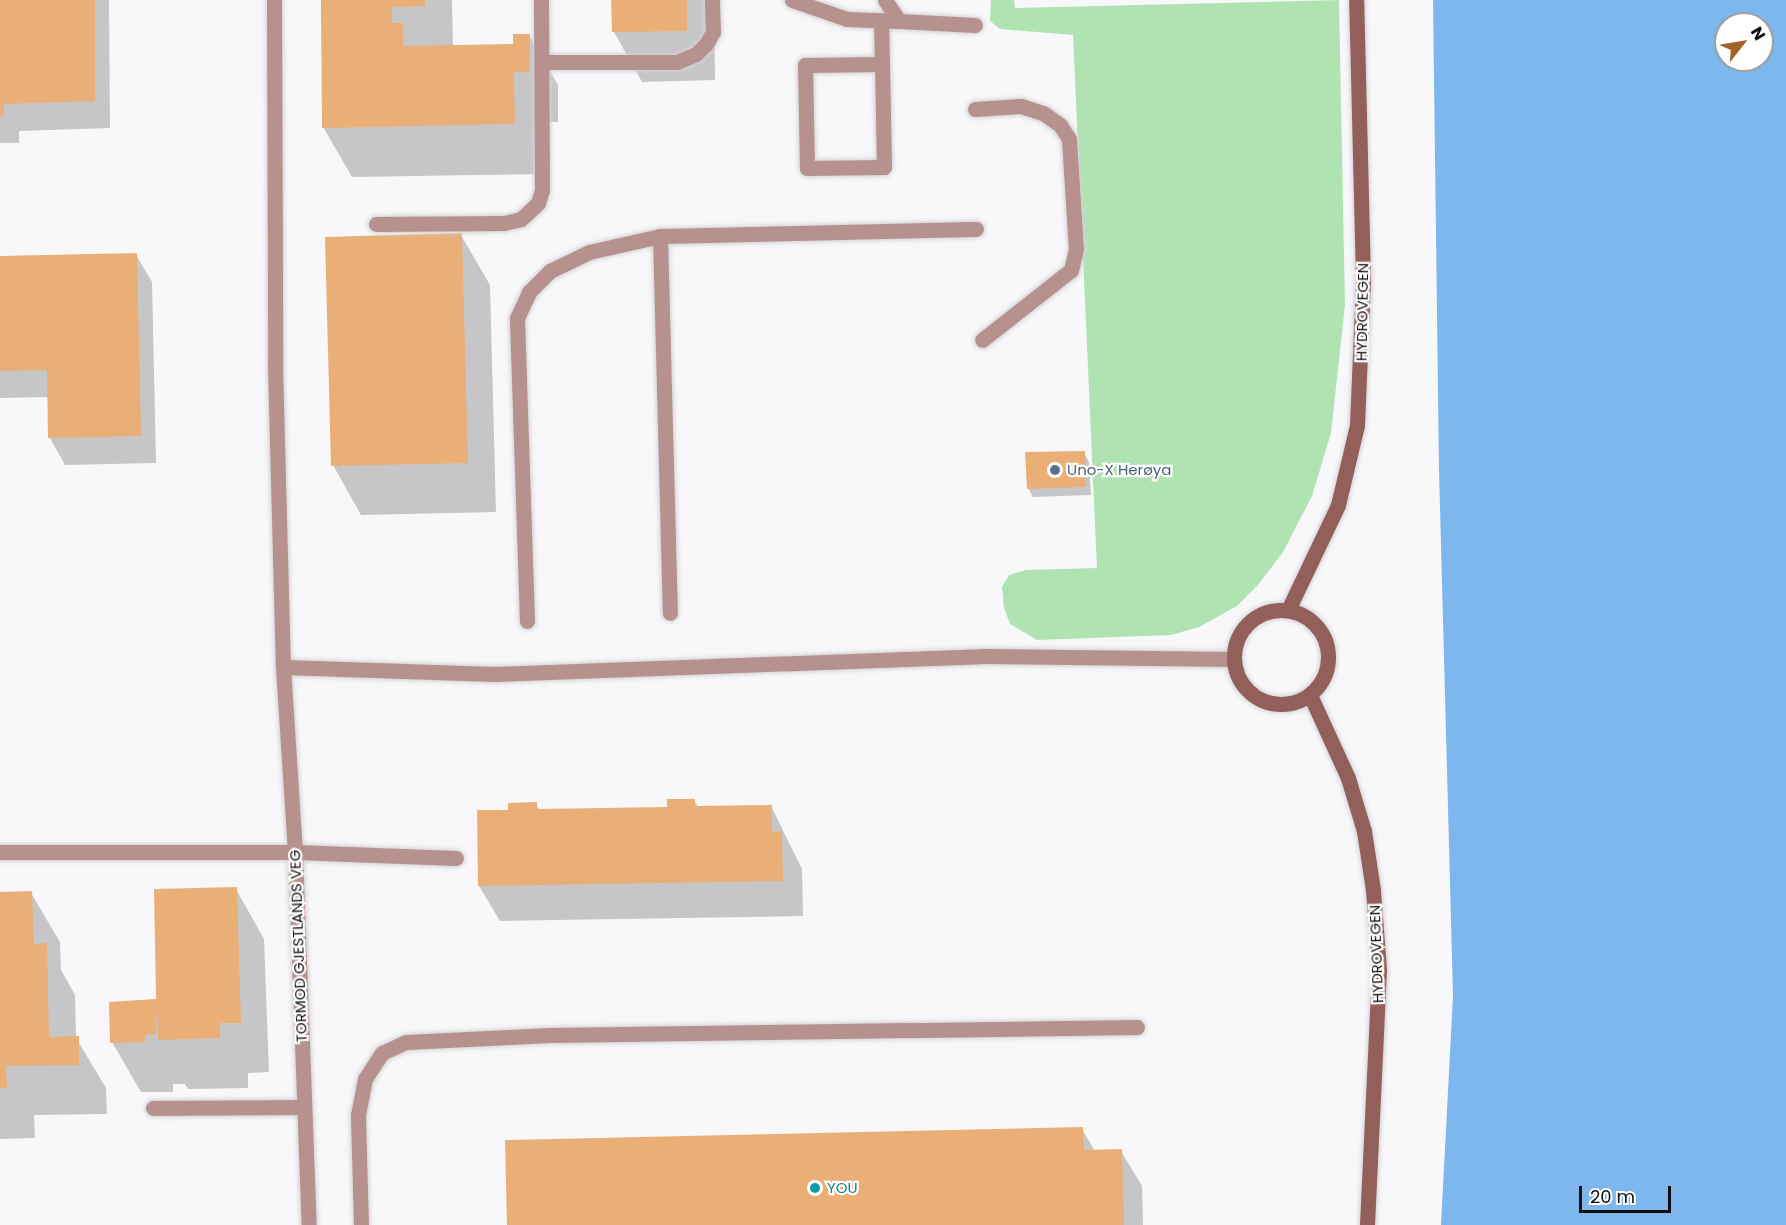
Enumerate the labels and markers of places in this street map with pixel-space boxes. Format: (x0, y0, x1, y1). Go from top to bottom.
place label: Uno-X Herøya (1067, 461, 1171, 479)
marker: Uno-X Herøya (1048, 463, 1062, 477)
place label: YOU (827, 1179, 858, 1197)
marker: YOU (808, 1181, 822, 1195)

